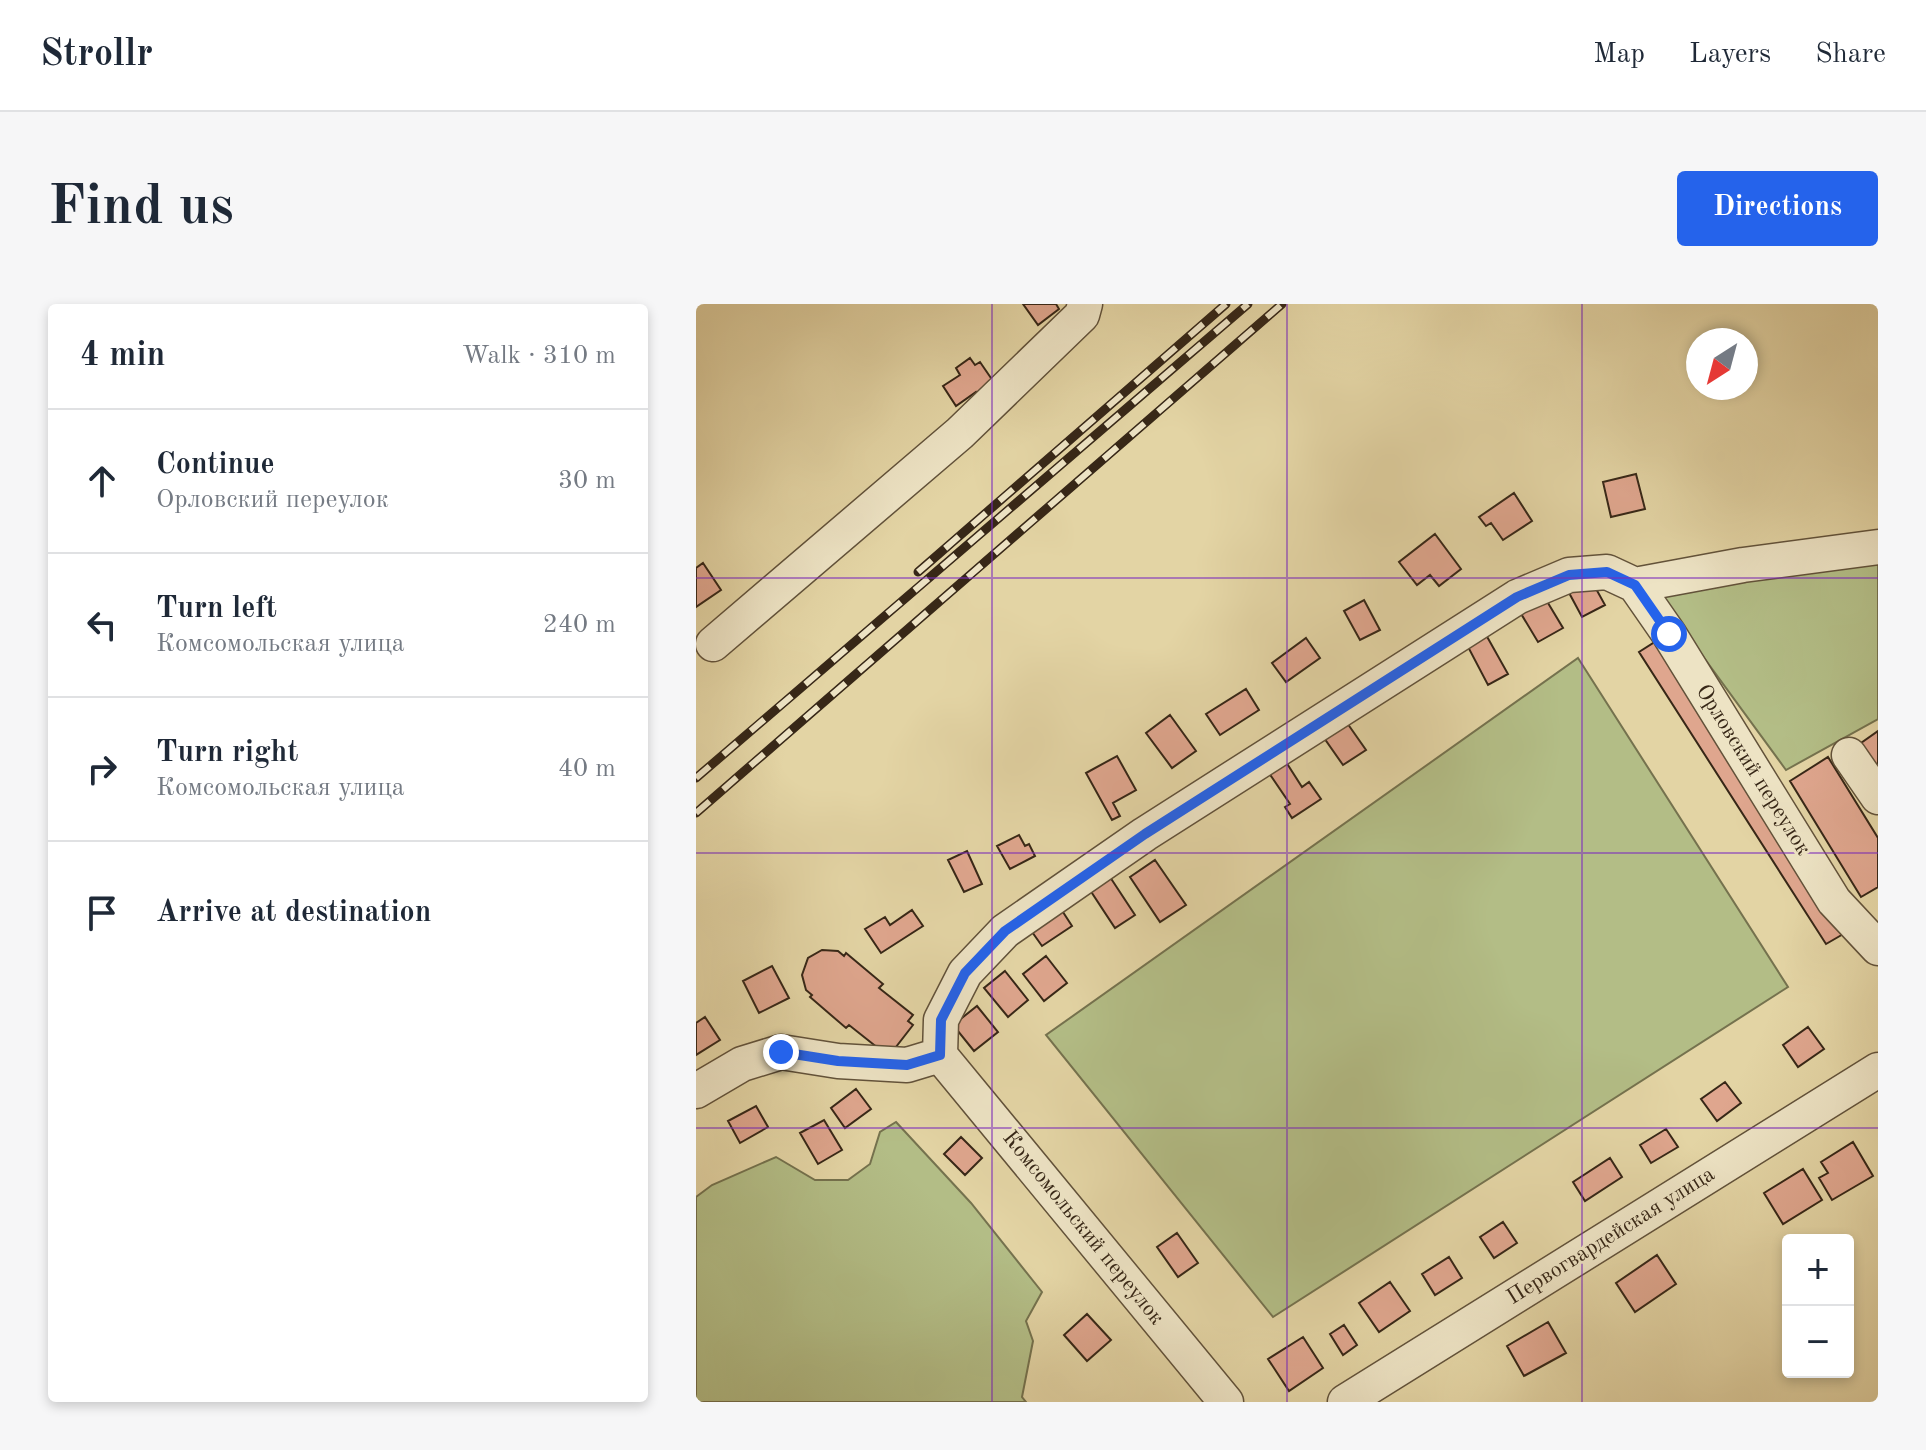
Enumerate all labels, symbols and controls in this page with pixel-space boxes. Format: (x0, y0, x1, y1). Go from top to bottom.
text: Strollr (40, 36, 153, 74)
text: Map (1593, 41, 1645, 69)
text: Layers (1689, 41, 1771, 69)
text: Share (1815, 41, 1886, 69)
button: Directions (1677, 171, 1878, 246)
text: Find us (48, 180, 234, 236)
north arrow (1686, 328, 1758, 400)
text: 4 min (80, 339, 165, 373)
text: Walk · 310 m (462, 343, 616, 369)
text: Continue (156, 450, 275, 480)
icon: ahead (80, 459, 124, 503)
text: 30 m (558, 468, 616, 494)
text: Орловский переулок (156, 487, 389, 513)
text: Turn left (156, 594, 277, 624)
icon: left (80, 603, 124, 647)
text: 240 m (543, 612, 616, 638)
route start (1651, 616, 1687, 652)
text: Комсомольская улица (156, 631, 405, 657)
street label: Орловский переулок (1691, 681, 1815, 859)
text: Turn right (156, 738, 298, 768)
icon: right (80, 747, 124, 791)
text: 40 m (558, 756, 616, 782)
text: Комсомольская улица (156, 775, 405, 801)
icon: arrive (80, 891, 124, 935)
text: Arrive at destination (156, 898, 431, 928)
route end (763, 1034, 799, 1070)
street label: Комсомольский переулок (998, 1127, 1168, 1329)
street label: Первогвардейская улица (1503, 1163, 1719, 1309)
map controls (1782, 1234, 1854, 1378)
button: + (1782, 1234, 1854, 1306)
button: − (1782, 1306, 1854, 1378)

